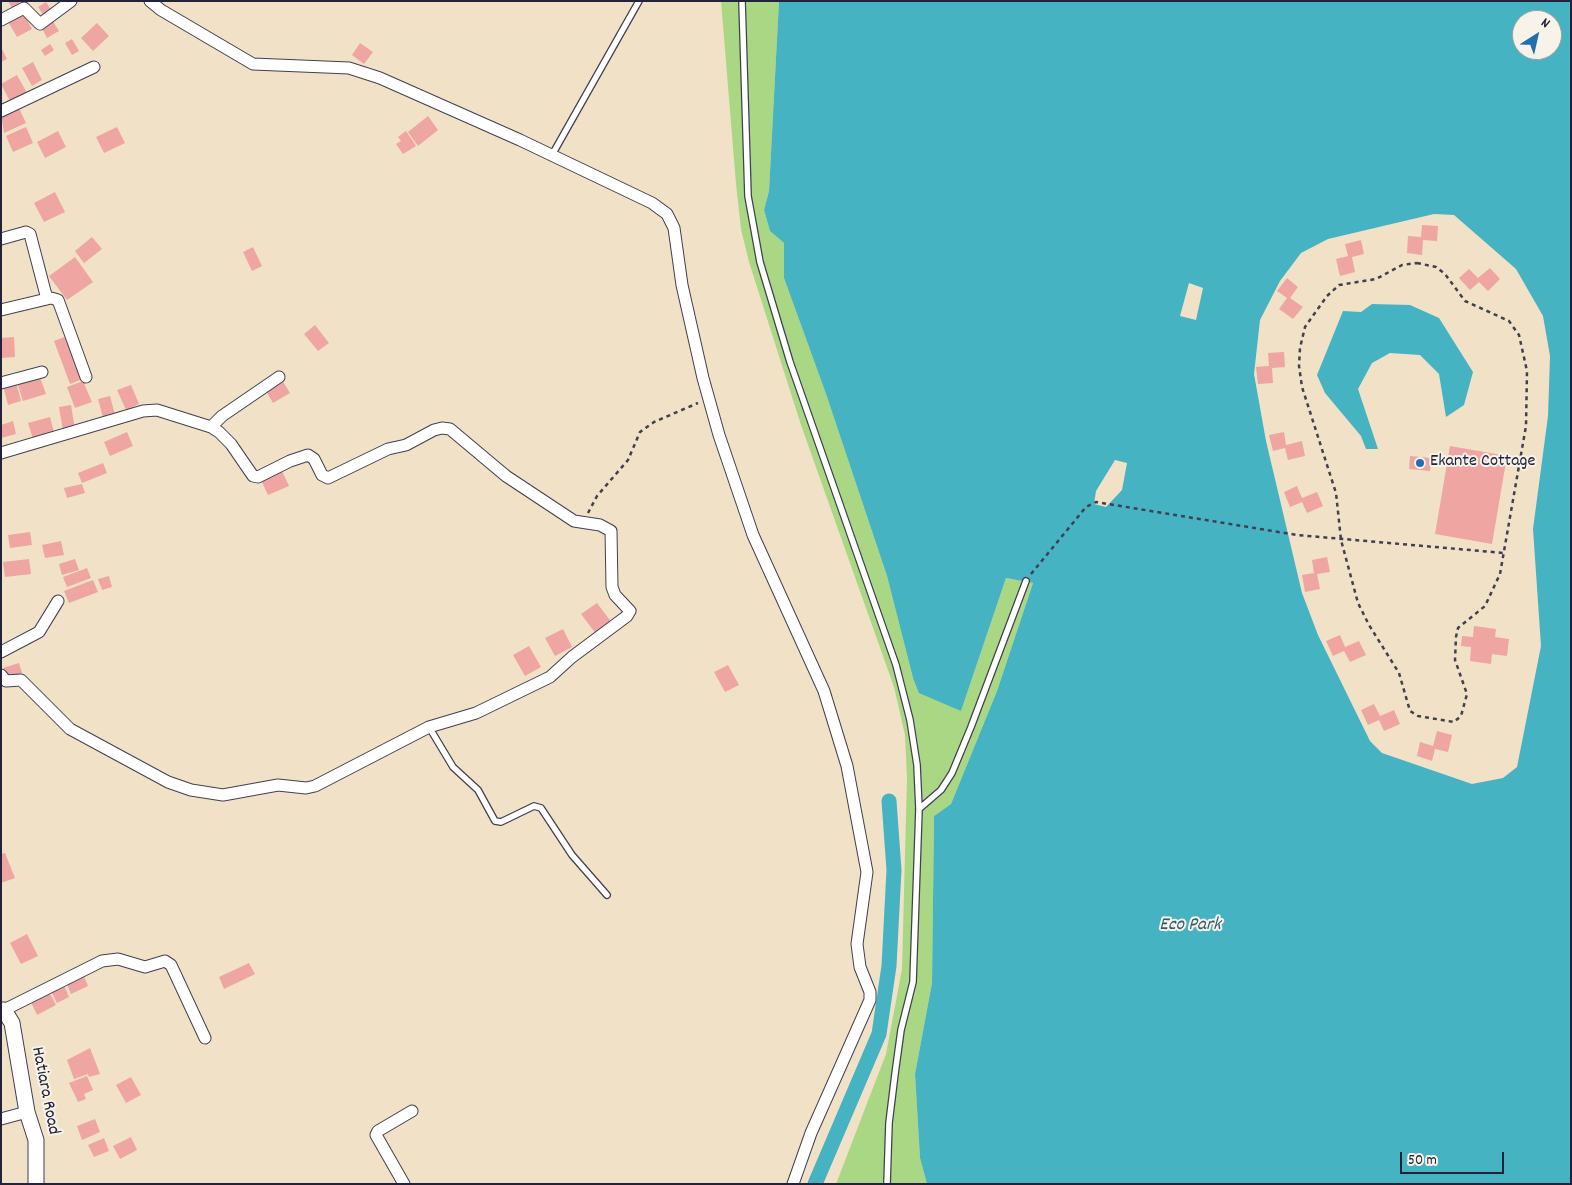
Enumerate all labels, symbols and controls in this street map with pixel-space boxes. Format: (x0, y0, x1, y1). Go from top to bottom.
north arrow (1512, 10, 1562, 60)
text: N (1536, 13, 1554, 34)
place label: Ekante Cottage (1430, 452, 1535, 474)
marker: Ekante Cottage (1414, 457, 1426, 469)
water label: Eco Park (1159, 915, 1221, 937)
street label: Hatiara Road (25, 1045, 63, 1137)
scale bar (1402, 1142, 1506, 1174)
text: 50 m (1408, 1150, 1437, 1172)

